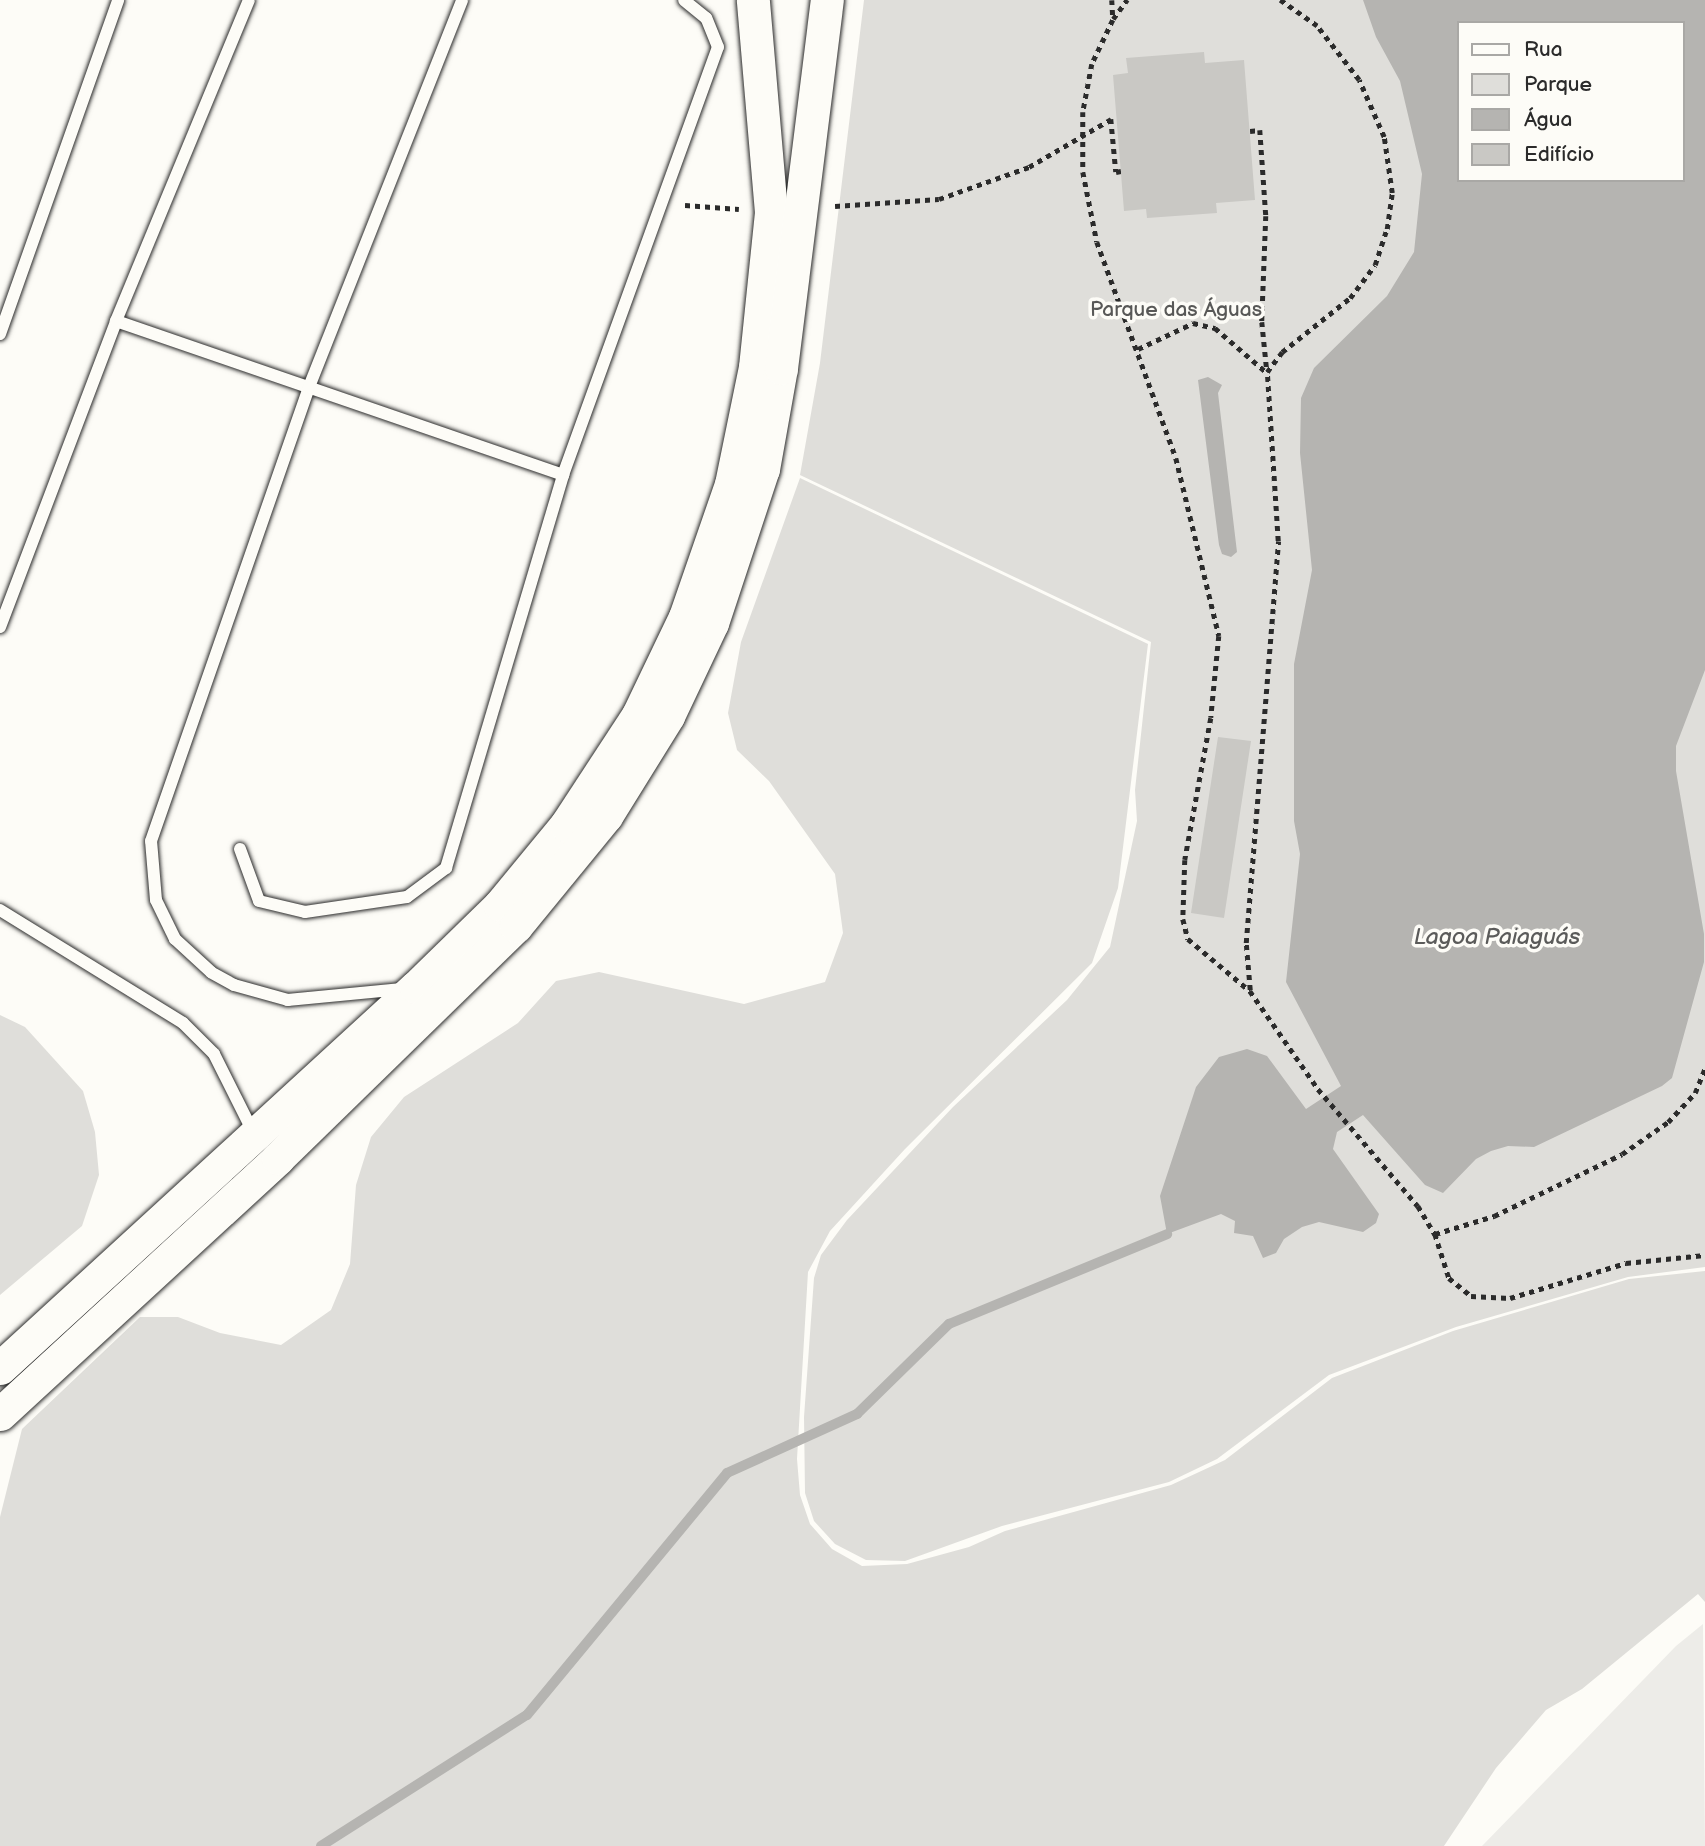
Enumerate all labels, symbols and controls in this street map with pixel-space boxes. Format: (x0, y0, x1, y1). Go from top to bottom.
legend (1456, 21, 1684, 182)
text: Rua (1524, 37, 1563, 62)
text: Parque (1524, 72, 1592, 97)
text: Água (1524, 107, 1572, 132)
text: Edifício (1524, 142, 1594, 167)
park label: Parque das Águas (1090, 297, 1262, 323)
water label: Lagoa Paiaguás (1414, 923, 1580, 951)

